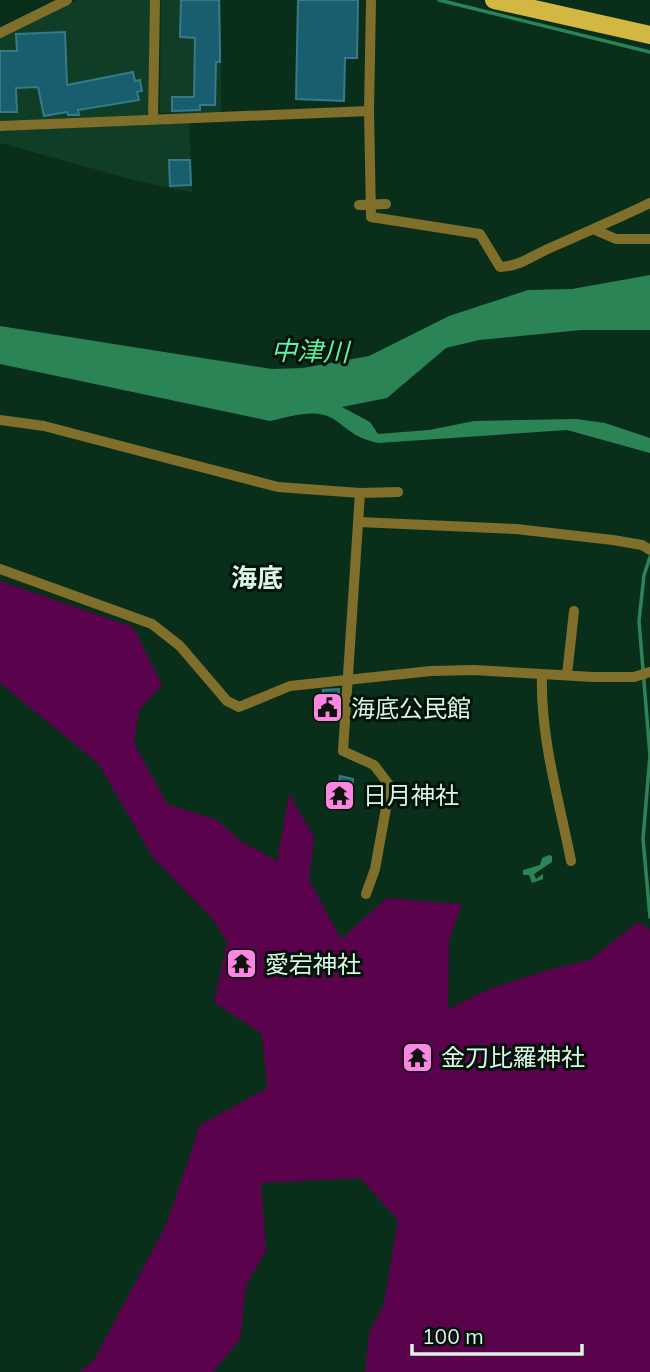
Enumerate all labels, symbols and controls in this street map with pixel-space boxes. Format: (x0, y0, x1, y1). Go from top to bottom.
water label: 中津川 (271, 334, 352, 368)
district label: 海底 (231, 561, 283, 594)
public building icon: 海底公民館 (311, 691, 345, 725)
place label: 海底公民館 (351, 693, 471, 723)
temple icon: 日月神社 (323, 778, 357, 812)
place label: 日月神社 (363, 780, 459, 810)
temple icon: 愛宕神社 (225, 947, 259, 981)
place label: 愛宕神社 (265, 949, 361, 979)
temple icon: 金刀比羅神社 (401, 1040, 435, 1074)
place label: 金刀比羅神社 (441, 1042, 585, 1072)
scale bar (412, 1312, 582, 1356)
text: 100 m (422, 1323, 484, 1349)

